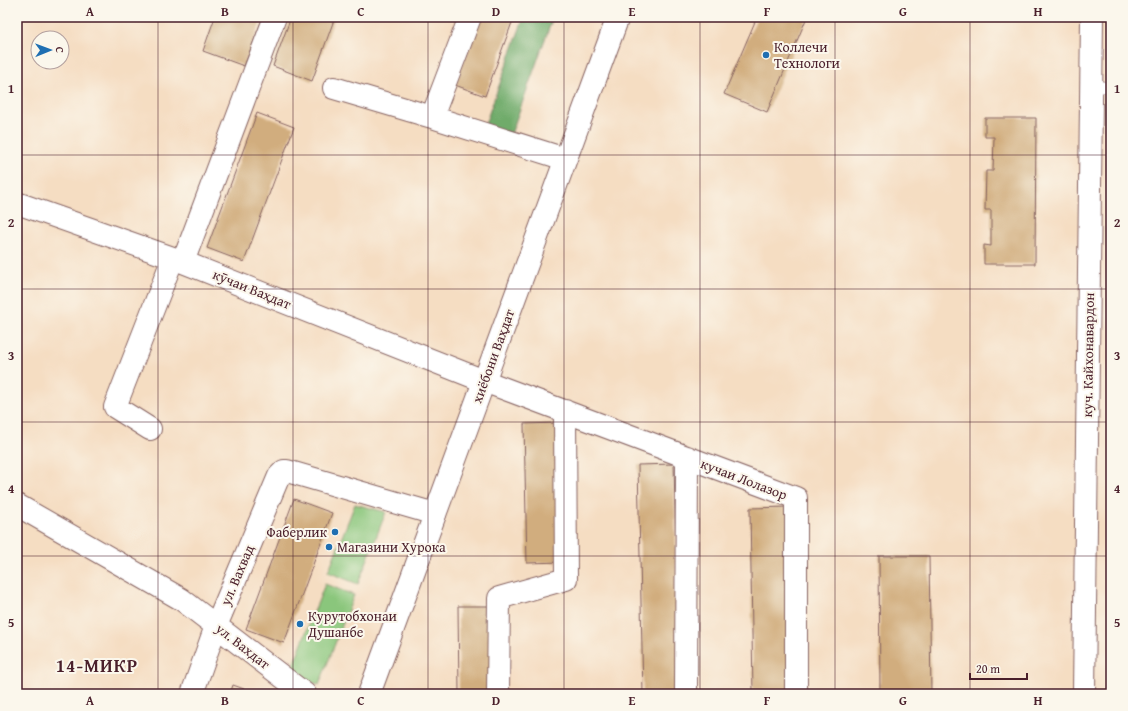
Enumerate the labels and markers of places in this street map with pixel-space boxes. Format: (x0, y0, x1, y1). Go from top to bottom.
place label: Коллечи Технологи (774, 37, 840, 73)
marker: Коллечи Технологи (761, 50, 771, 60)
place label: Фаберлик (267, 522, 328, 542)
marker: Фаберлик (330, 527, 340, 537)
place label: Магазини Хурока (337, 537, 446, 557)
marker: Магазини Хурока (324, 542, 334, 552)
place label: Курутобхонаи Душанбе (307, 606, 397, 642)
marker: Курутобхонаи Душанбе (295, 619, 305, 629)

